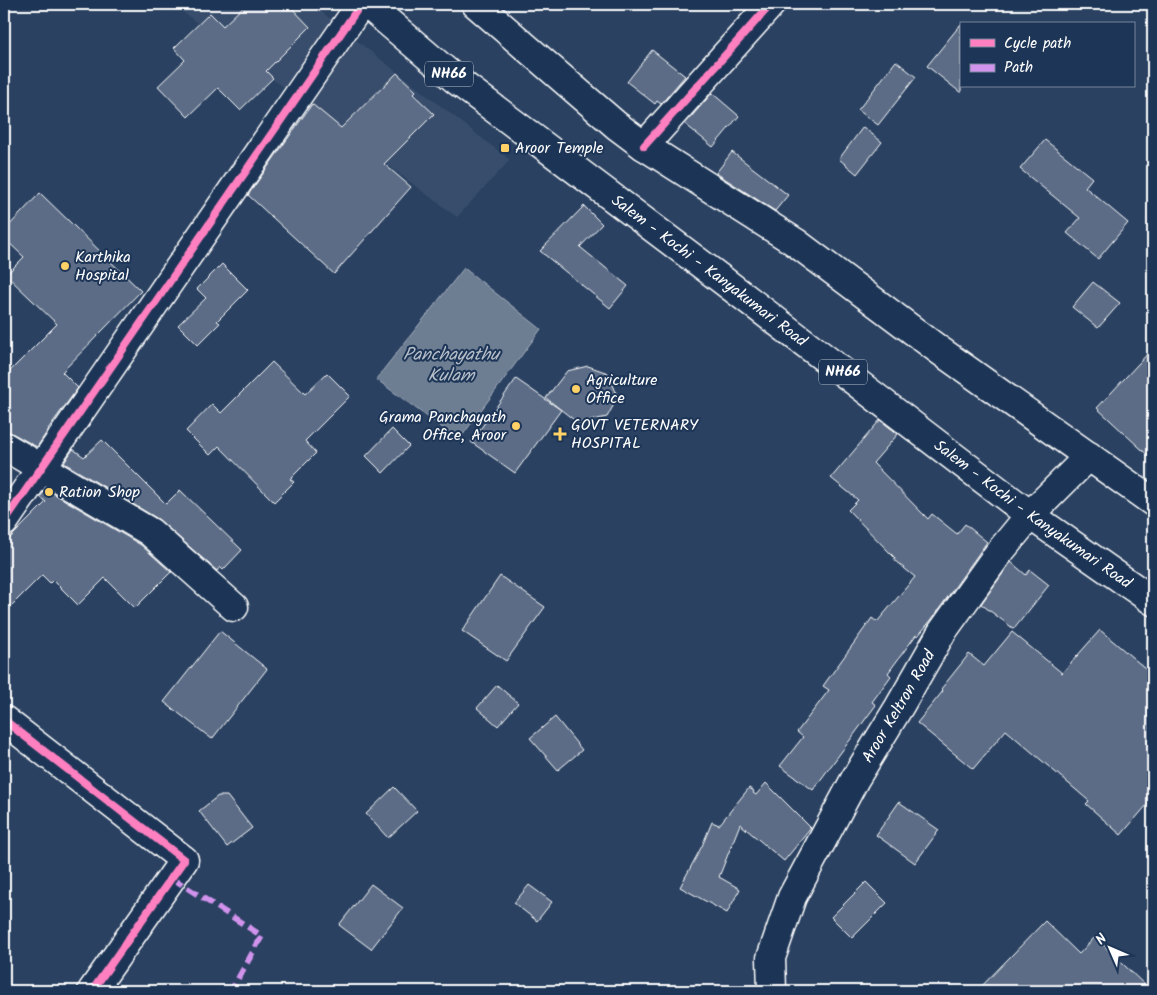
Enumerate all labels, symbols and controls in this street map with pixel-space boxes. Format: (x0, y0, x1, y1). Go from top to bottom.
legend (960, 22, 1134, 88)
text: Cycle path (1004, 32, 1071, 56)
text: Path (1004, 56, 1033, 80)
road number: NH66 (425, 62, 473, 86)
place label: Aroor Temple (515, 136, 604, 161)
marker: Aroor Temple (499, 142, 511, 154)
street label: Salem - Kochi - Kanyakumari Road (606, 188, 813, 354)
place label: Karthika Hospital (75, 245, 131, 288)
marker: Karthika Hospital (59, 260, 71, 272)
water label: Panchayathu Kulam (403, 341, 501, 391)
road number: NH66 (819, 360, 867, 384)
place label: Agriculture Office (586, 368, 658, 411)
marker: Agriculture Office (570, 383, 582, 395)
place label: Grama Panchayath Office, Aroor (379, 405, 508, 448)
place label: GOVT VETERNARY HOSPITAL (571, 413, 699, 456)
marker: Grama Panchayath Office, Aroor (510, 420, 522, 432)
marker: GOVT VETERNARY HOSPITAL (553, 427, 567, 441)
street label: Salem - Kochi - Kanyakumari Road (928, 433, 1138, 596)
place label: Ration Shop (59, 480, 140, 505)
marker: Ration Shop (43, 486, 55, 498)
street label: Aroor Keltron Road (855, 644, 942, 768)
north arrow (1084, 922, 1134, 972)
text: N (1091, 928, 1113, 950)

